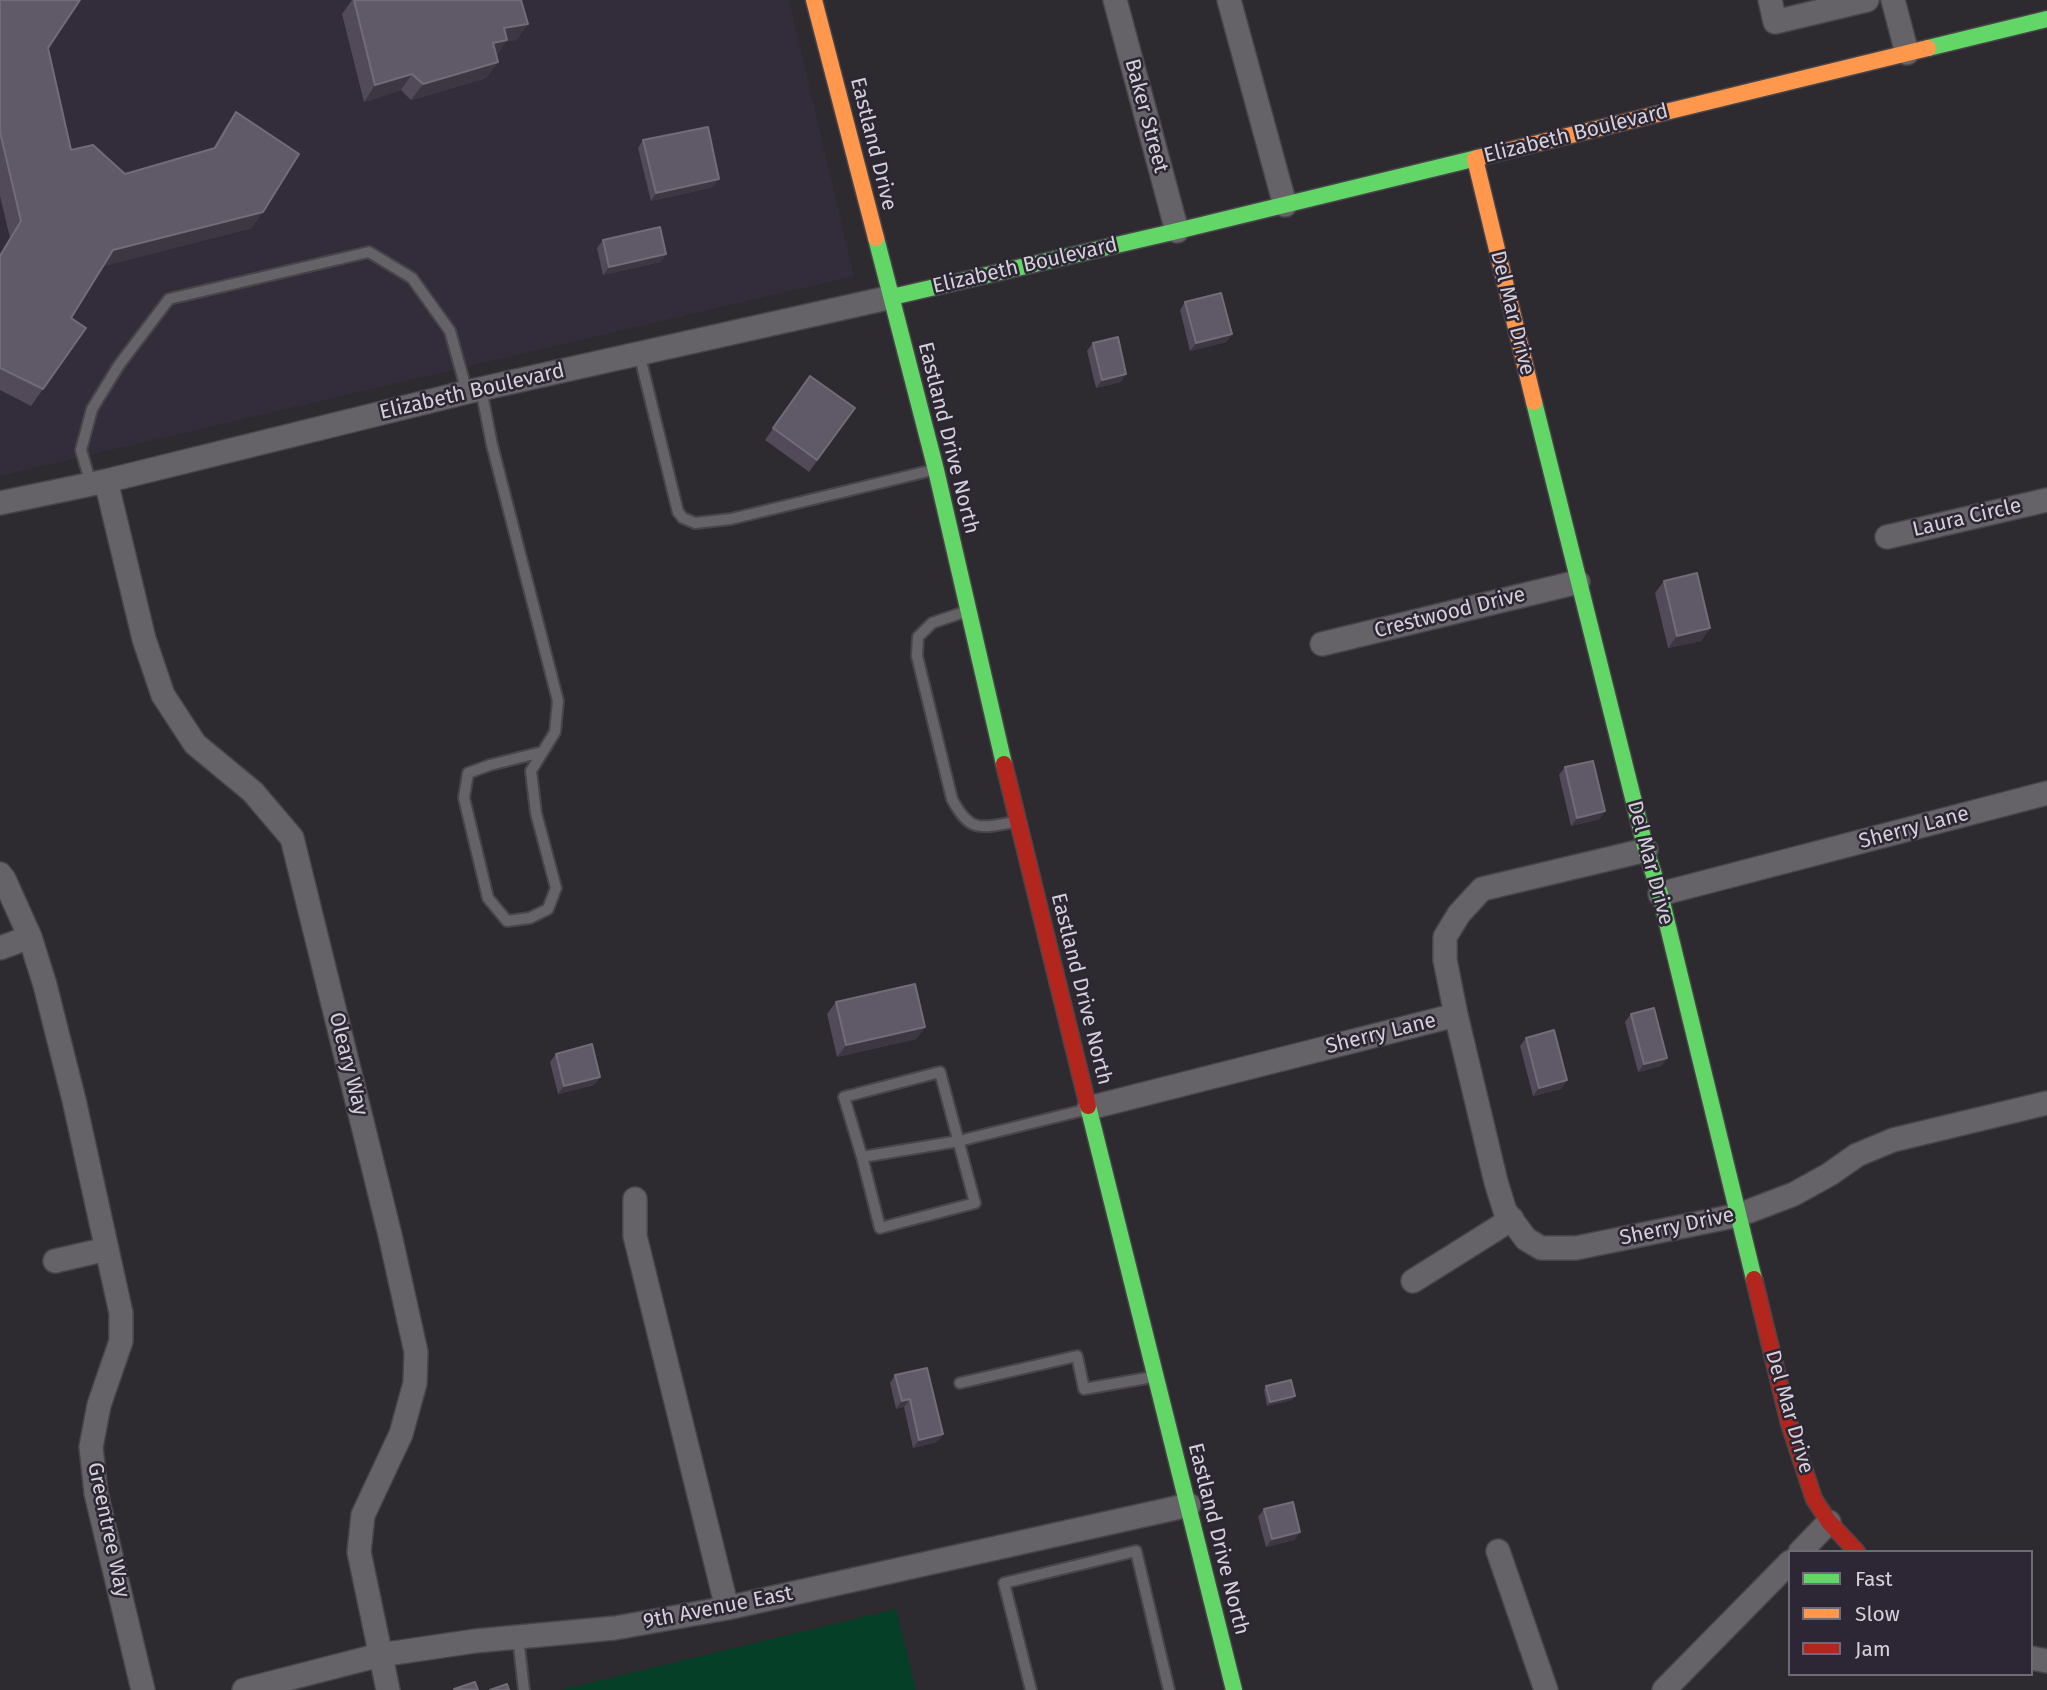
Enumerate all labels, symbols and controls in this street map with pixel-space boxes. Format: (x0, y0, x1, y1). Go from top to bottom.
street label: Baker Street (1119, 56, 1173, 176)
street label: Eastland Drive (844, 75, 902, 213)
street label: Elizabeth Boulevard (1481, 99, 1671, 169)
street label: Elizabeth Boulevard (930, 232, 1120, 300)
street label: Del Mar Drive (1484, 248, 1540, 378)
street label: Eastland Drive North (912, 340, 984, 536)
street label: Elizabeth Boulevard (377, 358, 567, 426)
street label: Laura Circle (1910, 493, 2024, 543)
street label: Crestwood Drive (1372, 582, 1528, 644)
street label: Del Mar Drive (1621, 798, 1679, 928)
street label: Sherry Lane (1856, 801, 1972, 855)
street label: Eastland Drive North (1045, 891, 1117, 1087)
street label: Sherry Lane (1323, 1008, 1439, 1060)
street label: Oleary Way (323, 1010, 373, 1118)
street label: Sherry Drive (1617, 1203, 1737, 1251)
street label: Del Mar Drive (1759, 1347, 1819, 1477)
street label: Eastland Drive North (1182, 1441, 1254, 1637)
street label: Greentree Way (81, 1460, 135, 1600)
legend (1788, 1550, 2033, 1676)
text: Fast (1855, 1566, 1893, 1592)
street label: 9th Avenue East (641, 1581, 795, 1635)
text: Slow (1855, 1601, 1900, 1627)
text: Jam (1855, 1636, 1891, 1662)

